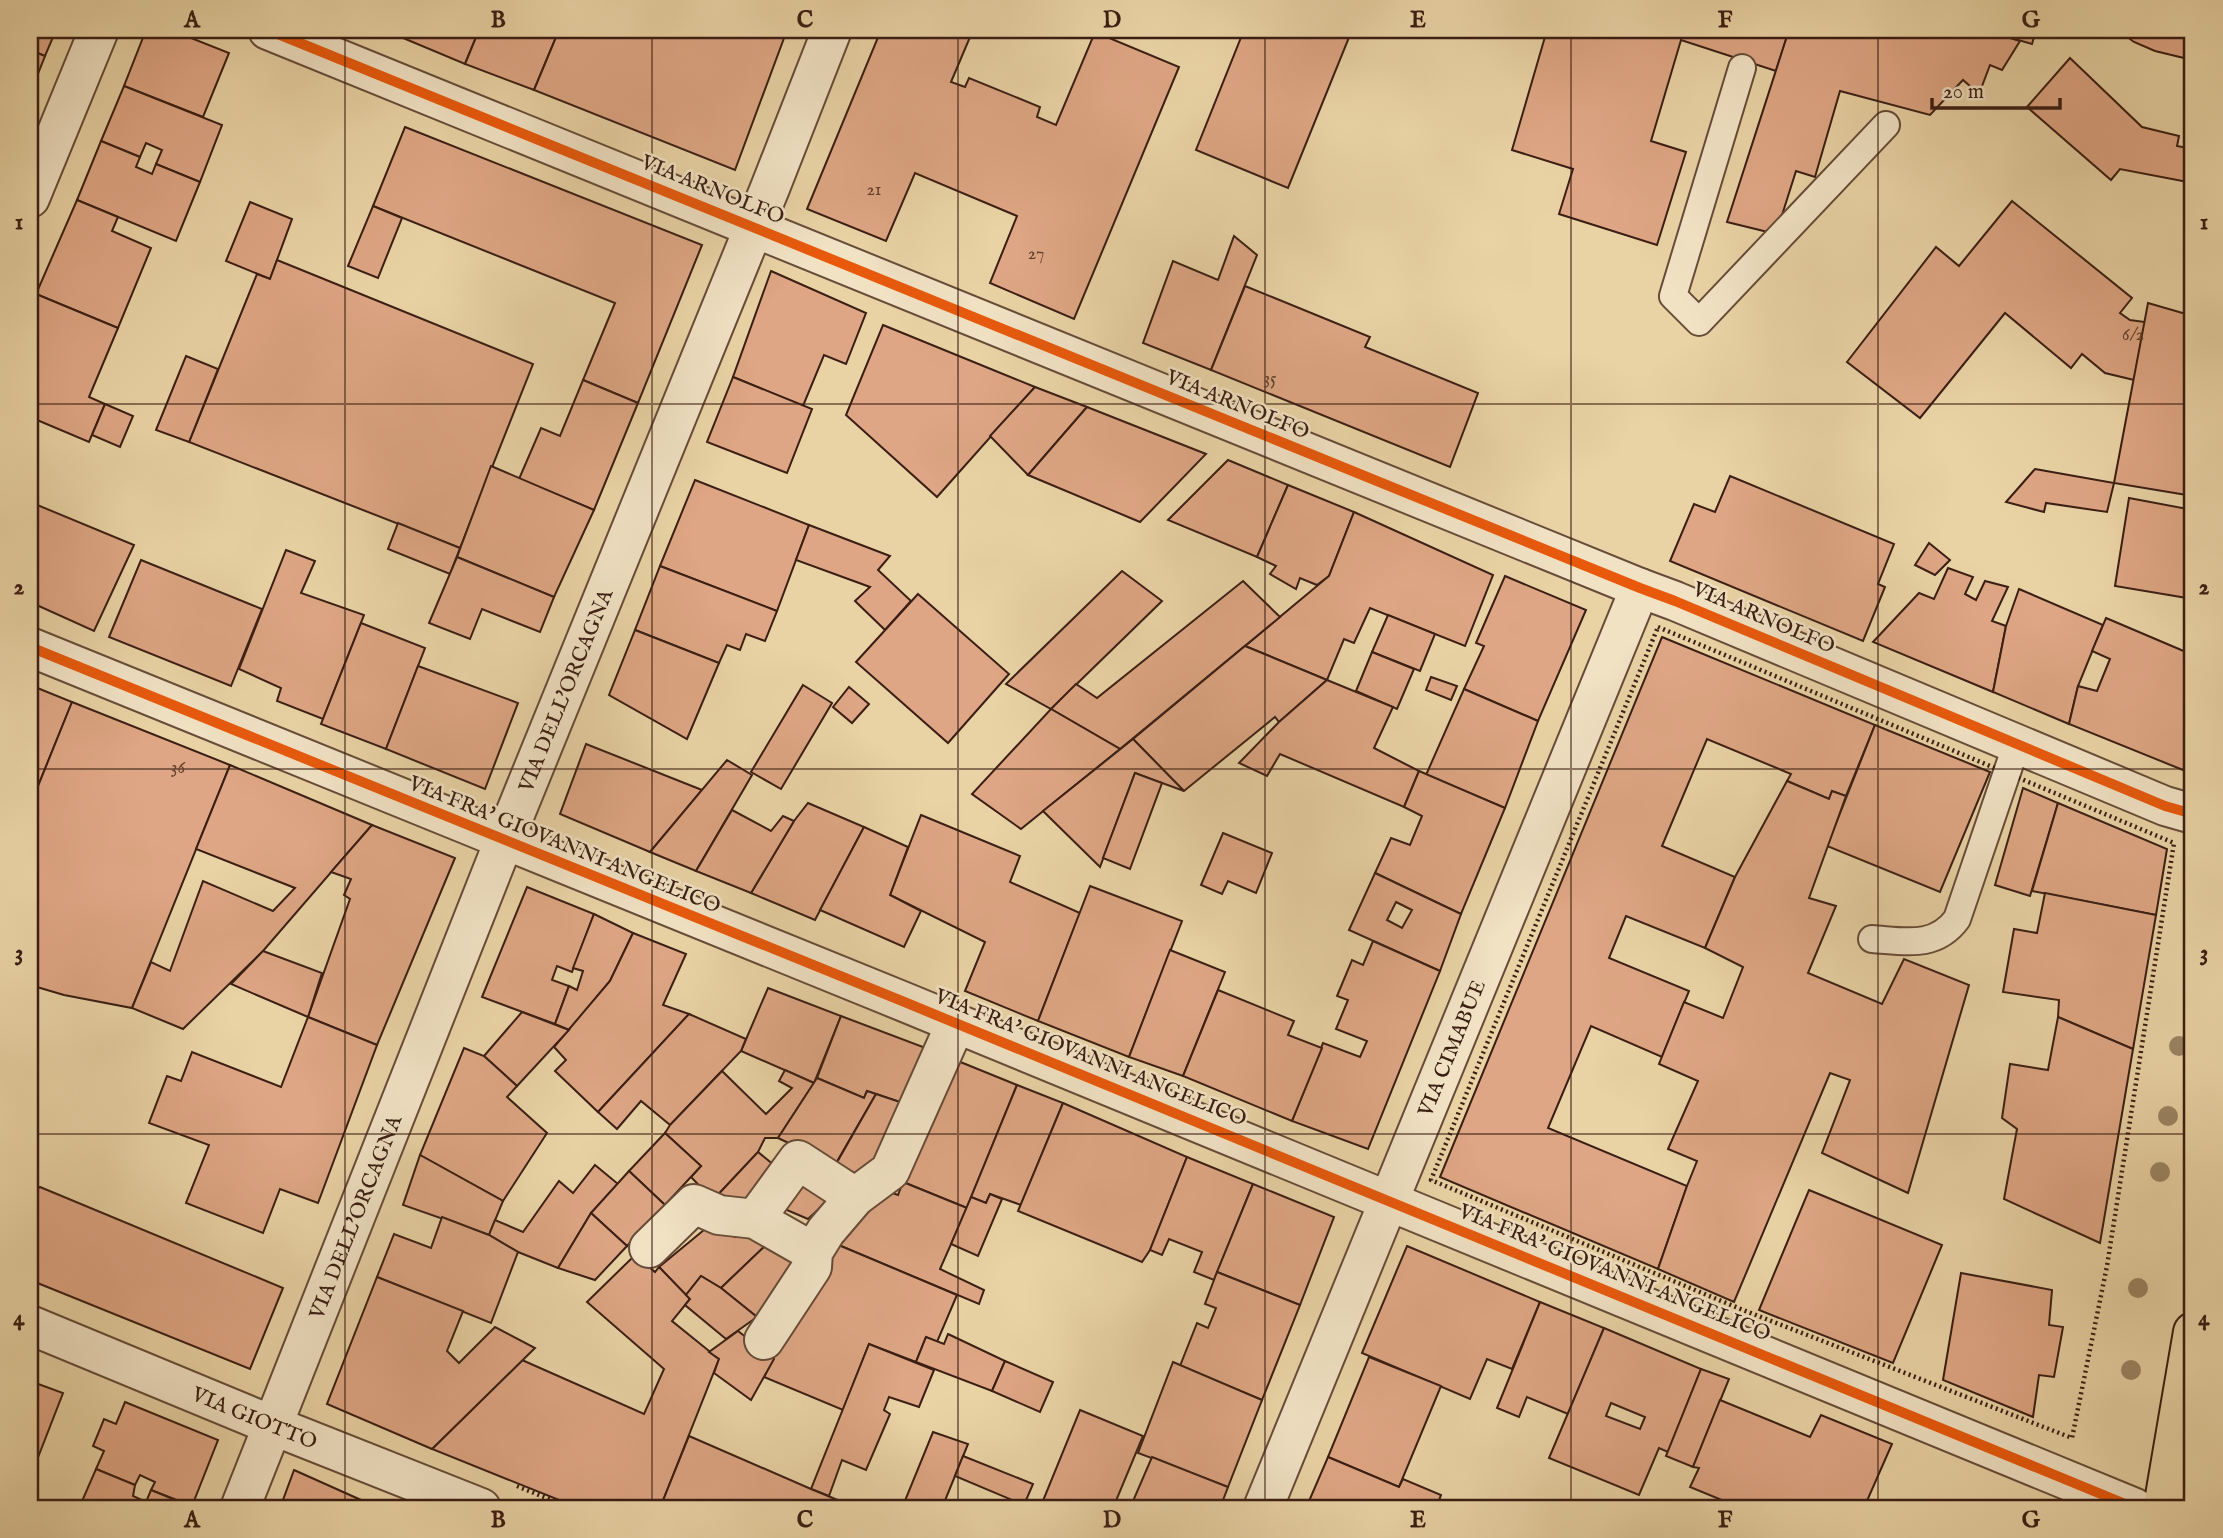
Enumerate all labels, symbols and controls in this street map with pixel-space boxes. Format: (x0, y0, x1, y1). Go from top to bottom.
text: A (183, 6, 201, 35)
text: B (490, 6, 506, 35)
text: C (797, 6, 814, 35)
text: D (1103, 6, 1121, 35)
text: E (1410, 6, 1426, 35)
text: F (1718, 6, 1733, 35)
text: G (2022, 6, 2041, 35)
scale bar (1932, 66, 2060, 110)
text: 20 m (1943, 79, 1984, 106)
street label: VIA ARNOLFO (636, 149, 788, 231)
house number: 21 (866, 179, 882, 202)
text: 1 (15, 208, 23, 237)
text: 1 (2200, 208, 2208, 237)
house number: 27 (1028, 243, 1044, 266)
house number: 6/2 (2122, 324, 2144, 347)
street label: VIA ARNOLFO (1161, 364, 1313, 446)
house number: 35 (1263, 368, 1277, 391)
text: 2 (14, 573, 25, 602)
text: 2 (2199, 573, 2210, 602)
street label: VIA ARNOLFO (1687, 576, 1839, 661)
street label: VIA DELL'ORCAGNA (513, 585, 620, 797)
house number: 36 (171, 757, 186, 780)
street label: VIA FRA' GIOVANNI ANGELICO (404, 770, 724, 920)
text: 3 (15, 939, 23, 968)
text: 3 (2200, 939, 2208, 968)
street label: VIA CIMABUE (1412, 976, 1493, 1122)
street label: VIA FRA' GIOVANNI ANGELICO (930, 983, 1250, 1133)
street label: VIA DELL'ORCAGNA (304, 1111, 409, 1324)
street label: VIA FRA' GIOVANNI ANGELICO (1454, 1198, 1774, 1348)
text: 4 (13, 1304, 25, 1333)
text: 4 (2198, 1304, 2210, 1333)
street label: VIA GIOTTO (186, 1381, 321, 1457)
text: A (183, 1506, 201, 1535)
text: B (490, 1506, 506, 1535)
text: C (797, 1506, 814, 1535)
text: D (1103, 1506, 1121, 1535)
text: E (1410, 1506, 1426, 1535)
text: F (1718, 1506, 1733, 1535)
text: G (2022, 1506, 2041, 1535)

